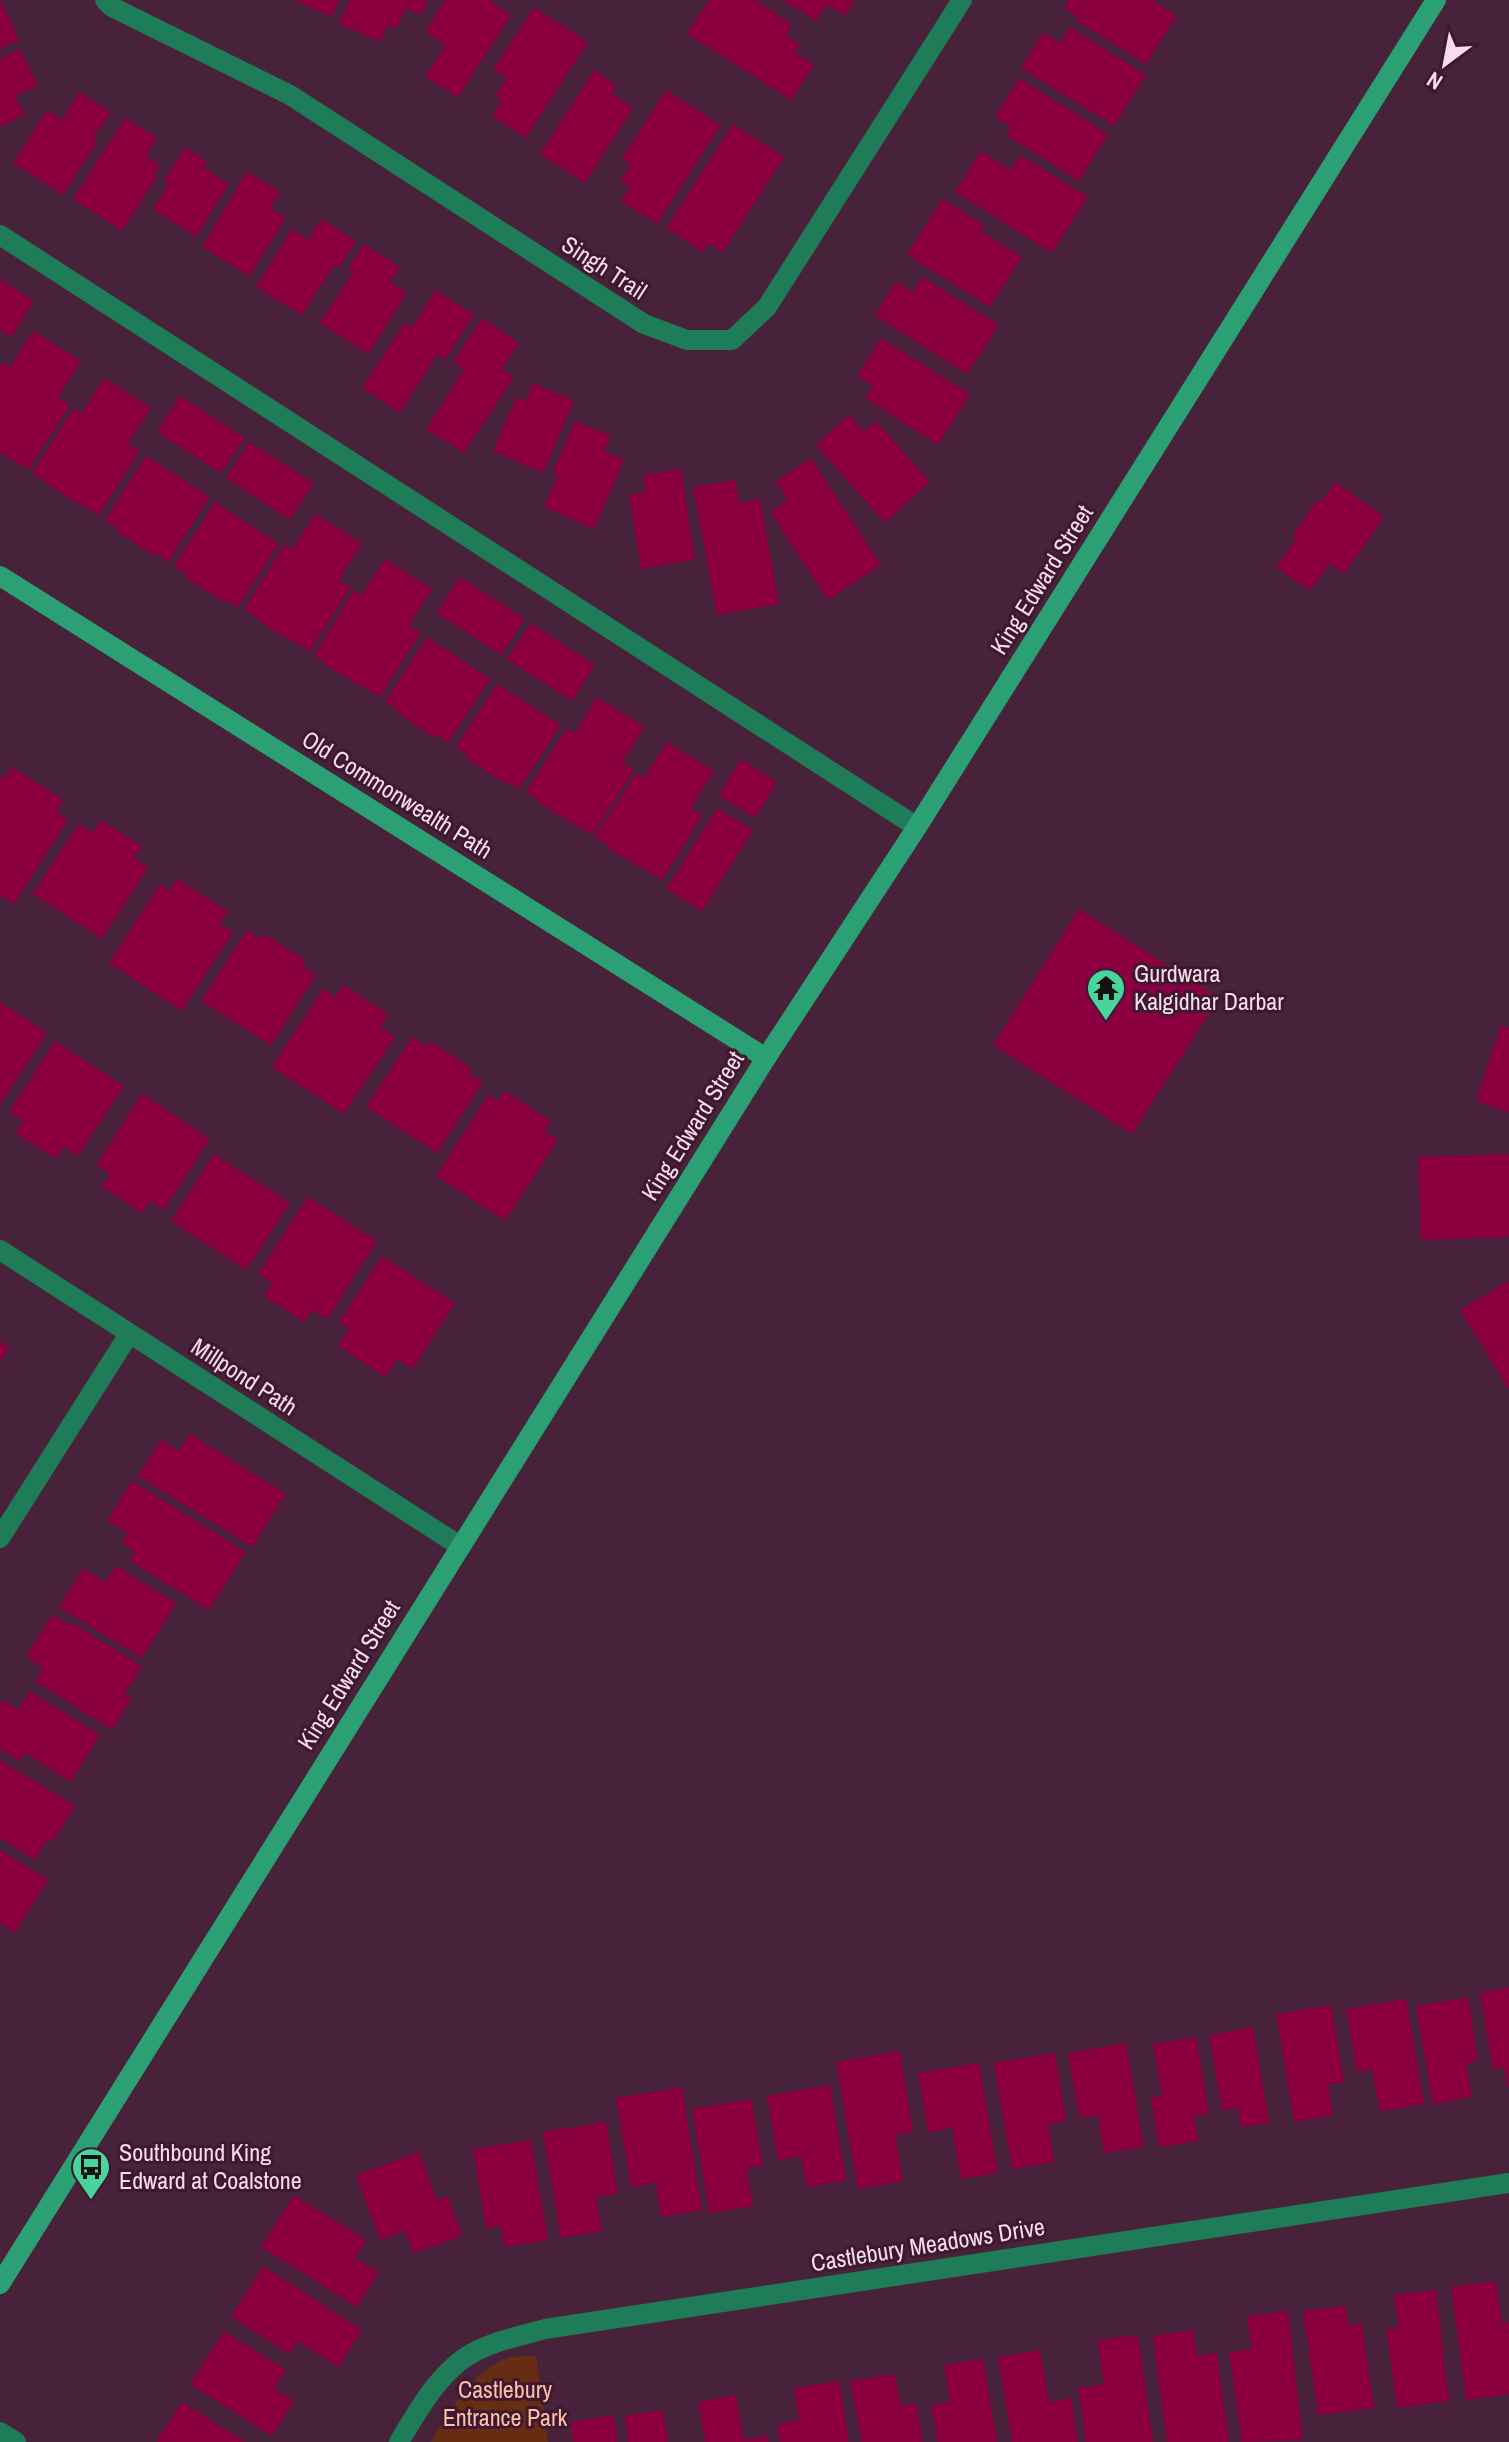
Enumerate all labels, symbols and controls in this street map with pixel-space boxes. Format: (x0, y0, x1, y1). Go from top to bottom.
north arrow (1405, 24, 1485, 104)
text: N (1421, 65, 1448, 97)
street label: Singh Trail (556, 228, 653, 307)
street label: King Edward Street (982, 498, 1100, 660)
street label: Old Commonwealth Path (296, 723, 499, 866)
place label: Gurdwara Kalgidhar Darbar (1134, 957, 1284, 1017)
temple icon: Gurdwara Kalgidhar Darbar (1085, 967, 1127, 1022)
street label: King Edward Street (633, 1044, 751, 1206)
street label: Millpond Path (185, 1330, 304, 1422)
street label: King Edward Street (289, 1593, 407, 1755)
place label: Southbound King Edward at Coalstone (119, 2136, 302, 2196)
bus stop icon: Southbound King Edward at Coalstone (70, 2146, 112, 2201)
street label: Castlebury Meadows Drive (809, 2210, 1047, 2278)
park label: Castlebury Entrance Park (443, 2373, 568, 2433)

